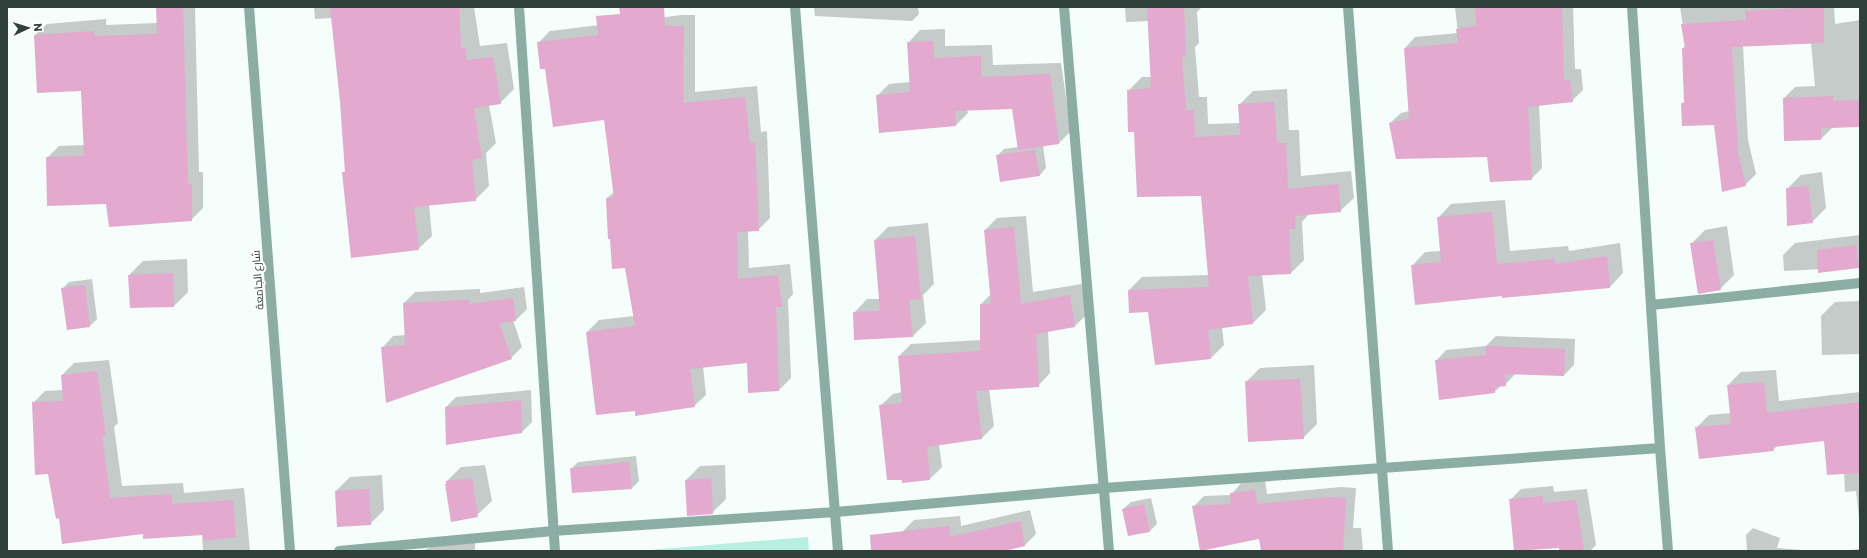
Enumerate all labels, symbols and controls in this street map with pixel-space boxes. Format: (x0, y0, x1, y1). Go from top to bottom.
north arrow (8, 8, 48, 48)
text: N (32, 23, 45, 32)
street label: شارع الجامعة (248, 250, 268, 310)

